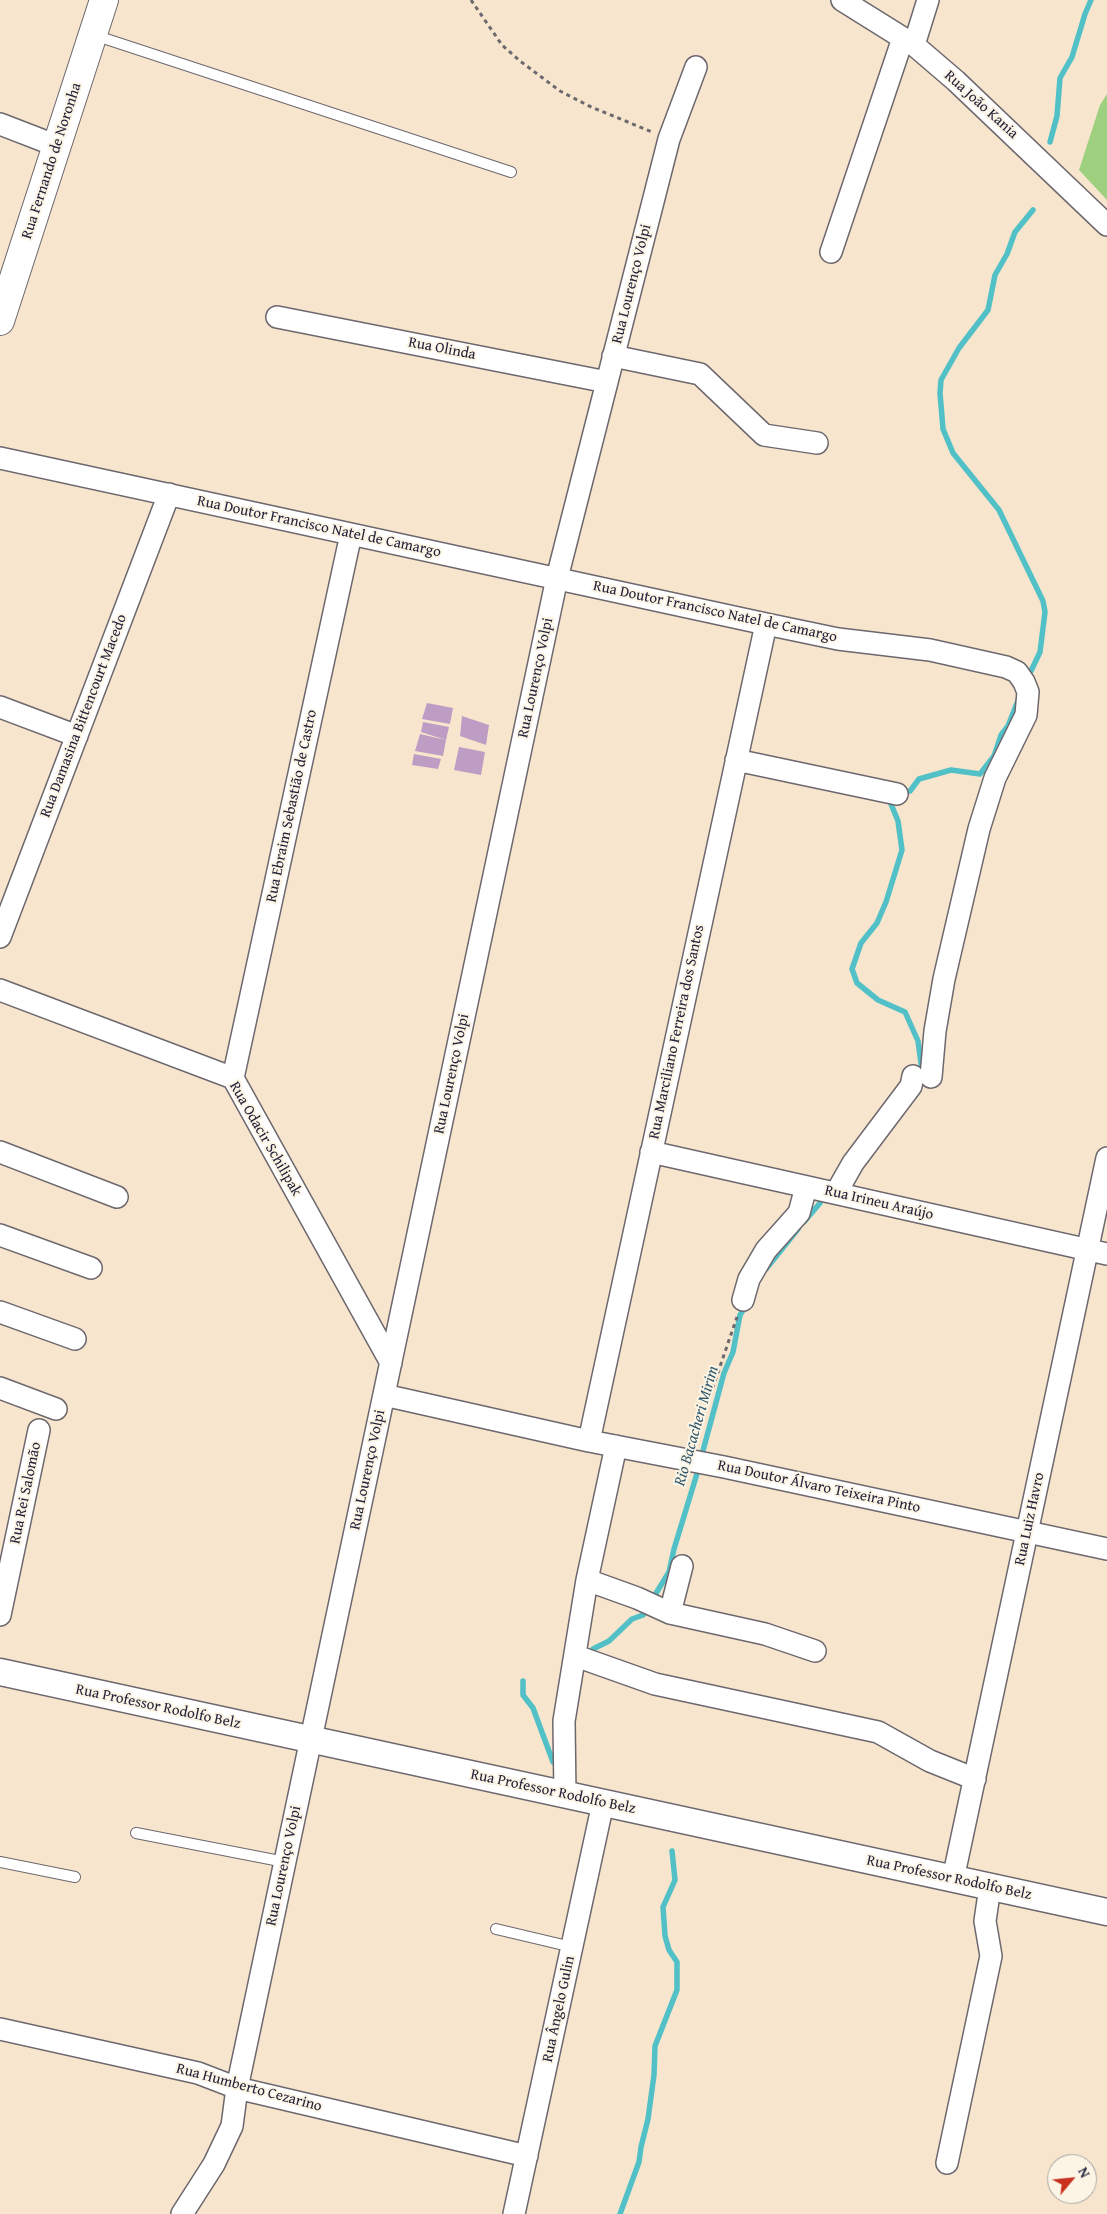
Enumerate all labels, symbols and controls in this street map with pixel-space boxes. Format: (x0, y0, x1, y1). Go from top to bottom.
street label: Rua João Kania (940, 67, 1022, 143)
street label: Rua Fernando de Noronha (18, 81, 86, 241)
street label: Rua Lourenço Volpi (608, 222, 656, 346)
street label: Rua Olinda (407, 334, 477, 364)
street label: Rua Doutor Francisco Natel de Camargo (195, 492, 443, 562)
street label: Rua Doutor Francisco Natel de Camargo (591, 577, 839, 647)
street label: Rua Damasina Bittencourt Macedo (37, 612, 131, 820)
street label: Rua Lourenço Volpi (514, 616, 558, 740)
street label: Rua Ebraim Sebastião de Castro (263, 708, 321, 904)
street label: Rua Marciliano Ferreira dos Santos (645, 923, 709, 1141)
street label: Rua Lourenço Volpi (430, 1012, 474, 1136)
street label: Rua Odacir Schilipak (225, 1079, 305, 1199)
street label: Rua Irineu Araújo (823, 1182, 935, 1224)
water label: Rio Bacacheri Mirim (671, 1364, 723, 1488)
street label: Rua Lourenço Volpi (346, 1408, 390, 1532)
street label: Rua Rei Salomão (6, 1440, 46, 1546)
street label: Rua Doutor Álvaro Teixeira Pinto (716, 1457, 922, 1517)
street label: Rua Luiz Havro (1011, 1471, 1049, 1567)
street label: Rua Professor Rodolfo Belz (74, 1681, 242, 1733)
street label: Rua Professor Rodolfo Belz (469, 1766, 637, 1818)
street label: Rua Lourenço Volpi (262, 1804, 306, 1928)
street label: Rua Professor Rodolfo Belz (865, 1852, 1033, 1904)
street label: Rua Ângelo Gulin (539, 1954, 579, 2064)
street label: Rua Humberto Cezarino (174, 2060, 324, 2116)
north arrow (1047, 2154, 1097, 2204)
text: N (1073, 2164, 1095, 2181)

